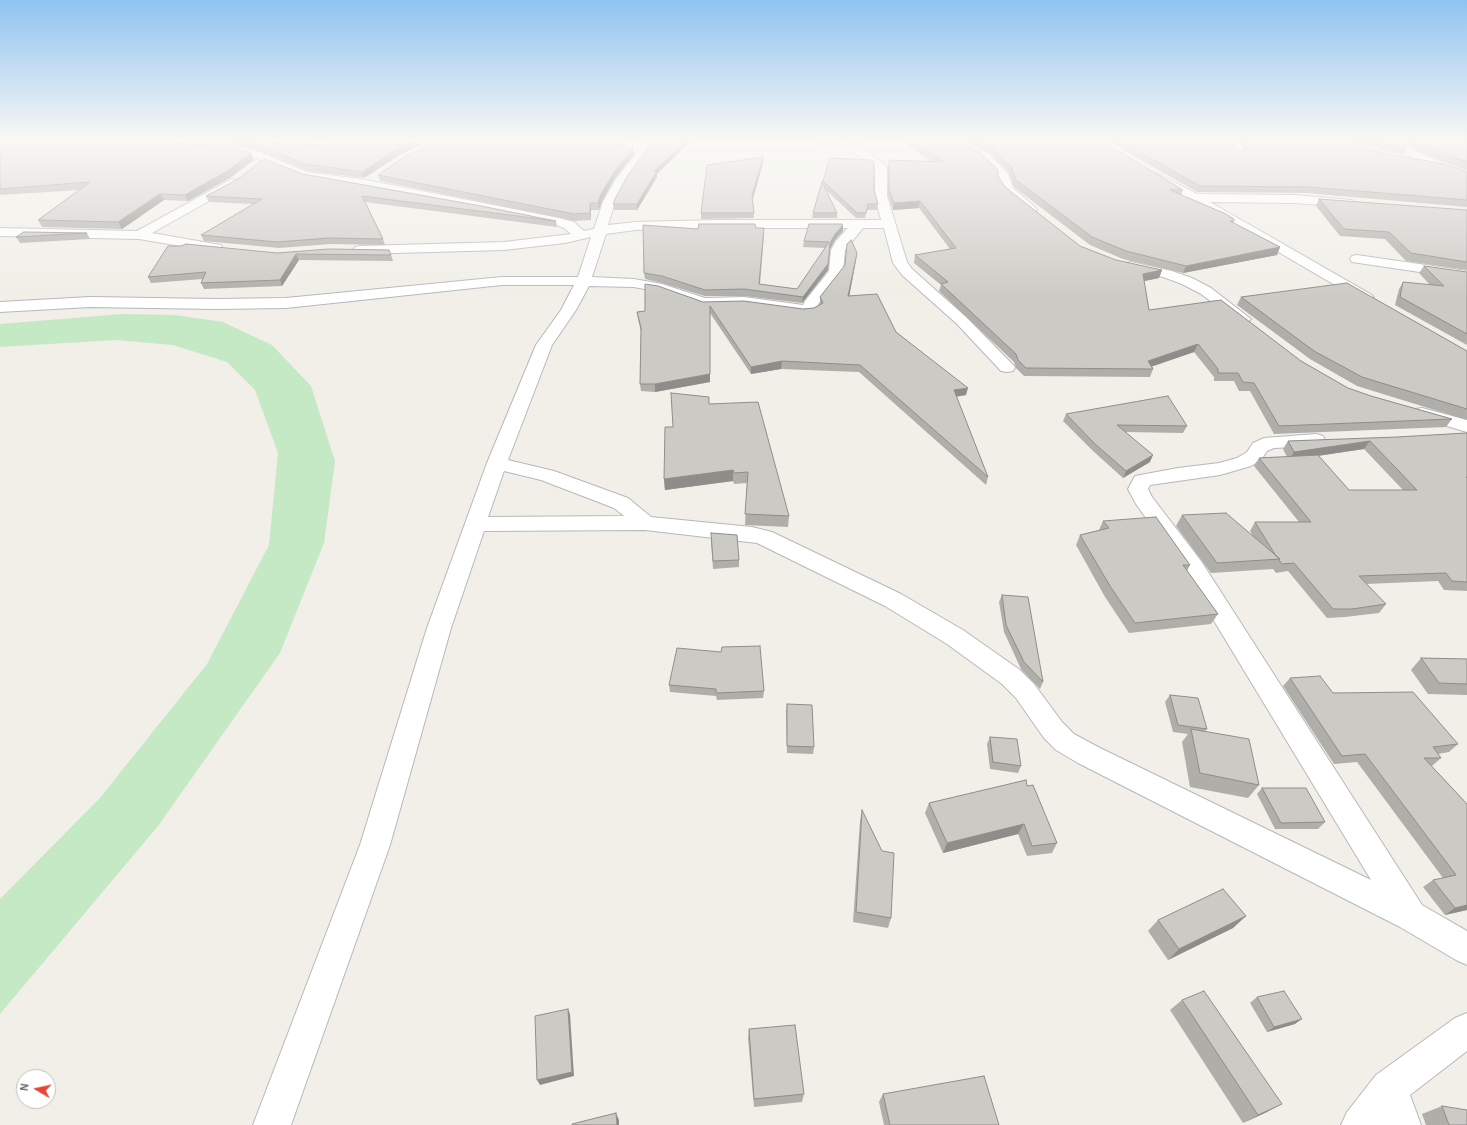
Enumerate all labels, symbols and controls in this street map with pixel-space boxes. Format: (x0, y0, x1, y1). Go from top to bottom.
north arrow (16, 1069, 56, 1109)
text: N (18, 1082, 32, 1092)

